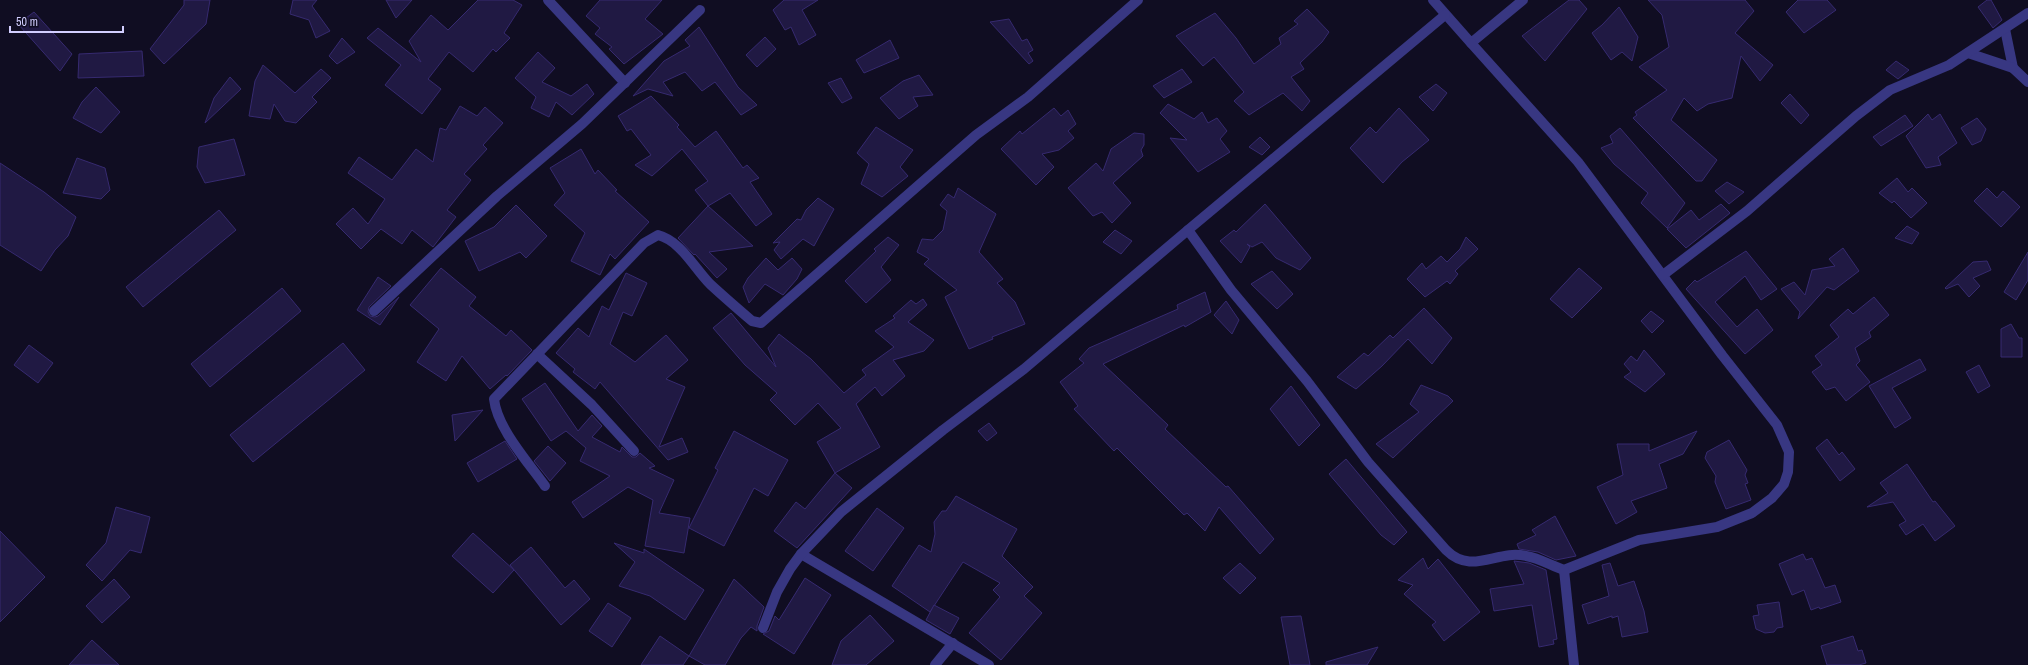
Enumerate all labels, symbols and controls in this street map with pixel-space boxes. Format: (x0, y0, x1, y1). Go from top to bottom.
scale bar (10, 8, 123, 34)
text: 50 m (16, 14, 38, 30)

